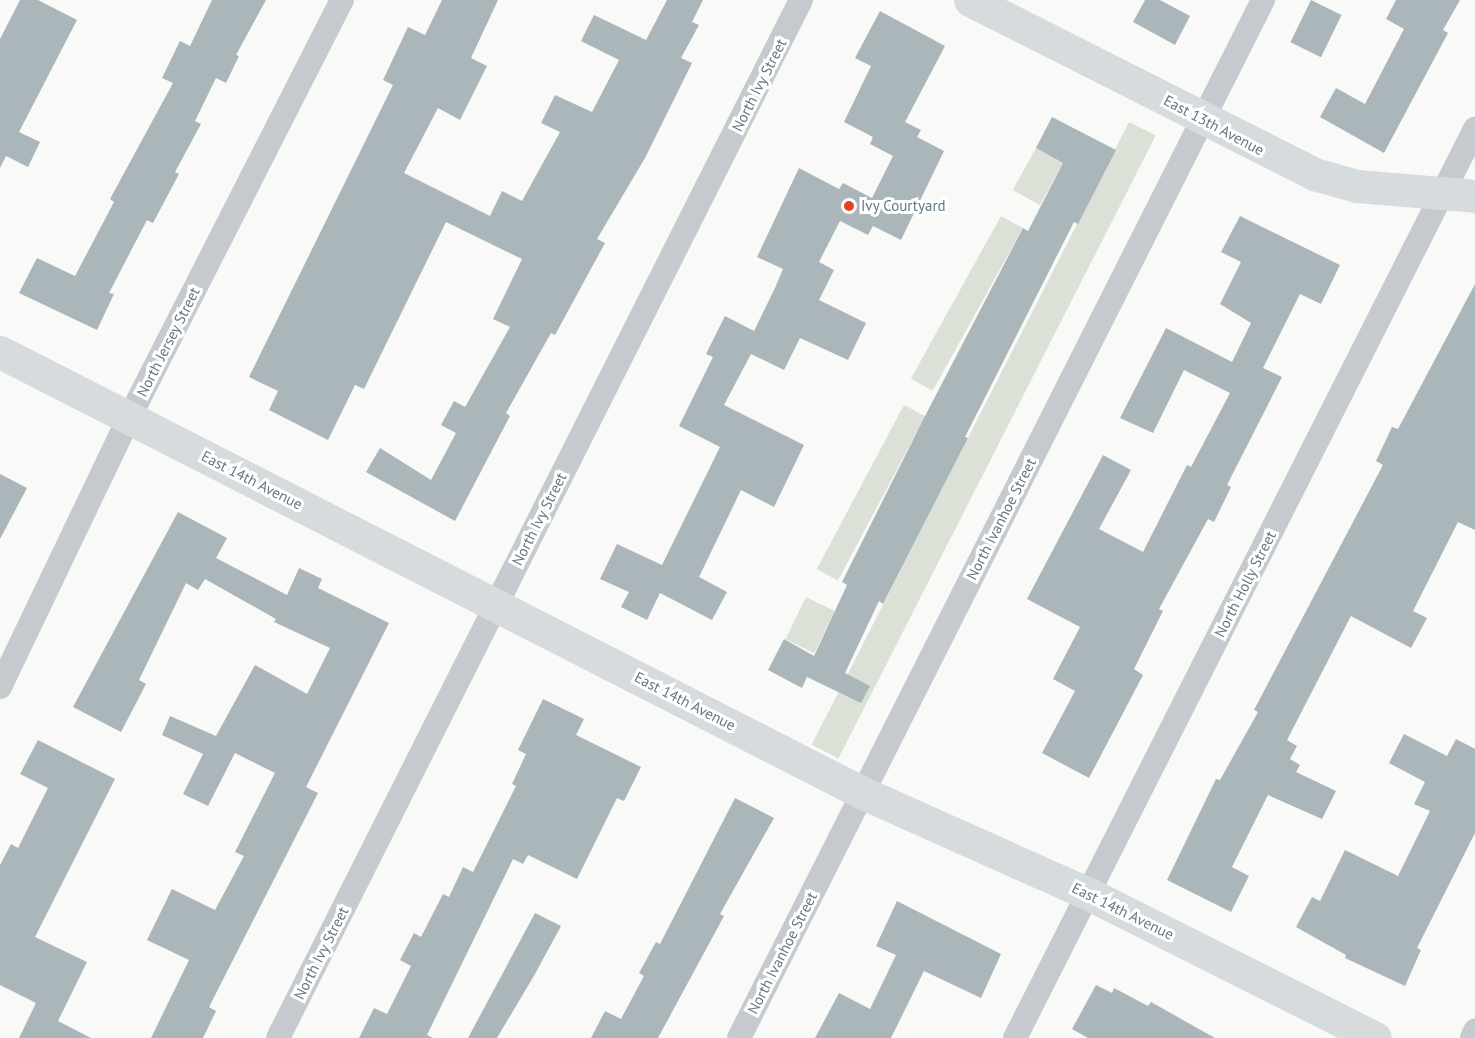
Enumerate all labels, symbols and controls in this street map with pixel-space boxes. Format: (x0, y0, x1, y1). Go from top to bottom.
street label: North Ivy Street (728, 35, 790, 135)
street label: East 13th Avenue (1161, 91, 1267, 159)
place label: Ivy Courtyard (861, 197, 946, 215)
marker: Ivy Courtyard (842, 199, 856, 213)
street label: North Jersey Street (133, 284, 203, 400)
street label: East 14th Avenue (198, 447, 306, 513)
street label: North Ivanhoe Street (962, 455, 1040, 583)
street label: North Ivy Street (508, 469, 570, 569)
street label: North Holly Street (1210, 528, 1280, 640)
street label: East 14th Avenue (631, 668, 739, 734)
street label: East 14th Avenue (1069, 878, 1177, 944)
street label: North Ivanhoe Street (743, 889, 821, 1017)
street label: North Ivy Street (290, 903, 352, 1003)

